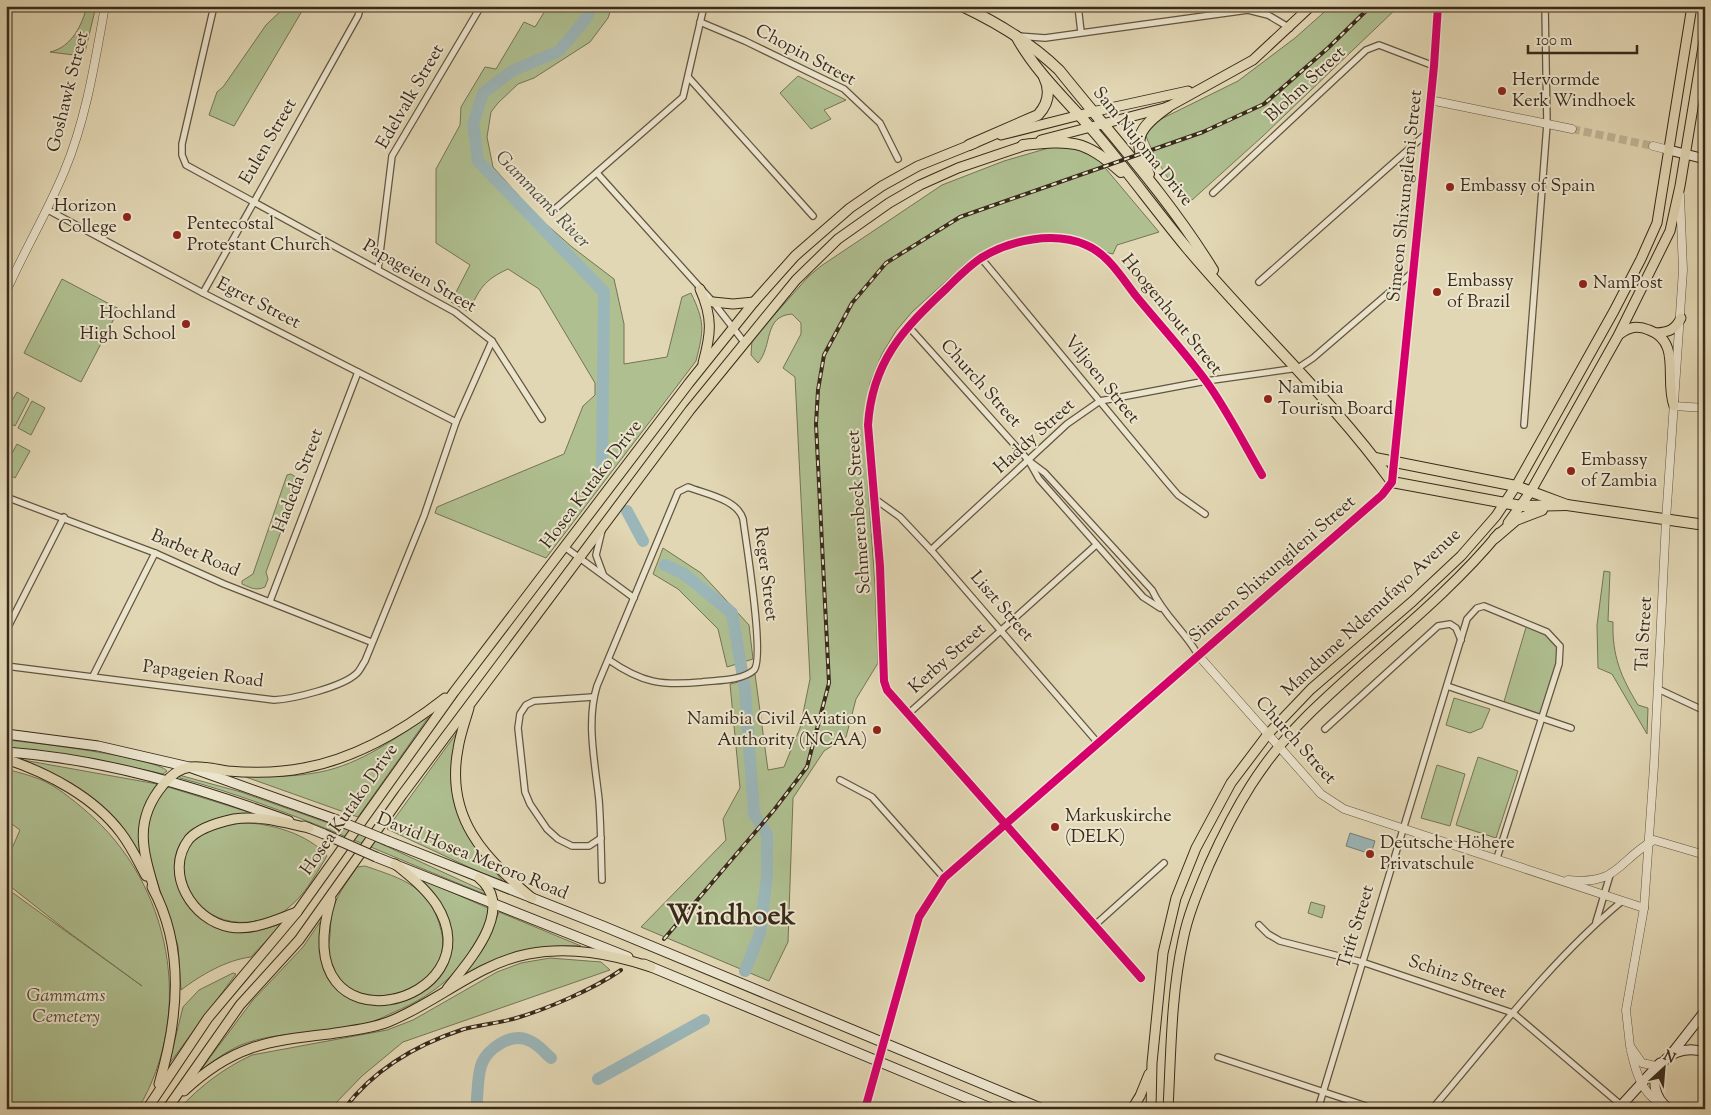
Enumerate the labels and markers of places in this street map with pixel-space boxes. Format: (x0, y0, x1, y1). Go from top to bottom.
place label: Hervormde Kerk Windhoek (1512, 68, 1636, 115)
marker: Hervormde Kerk Windhoek (1496, 85, 1508, 97)
place label: Embassy of Spain (1460, 174, 1596, 200)
marker: Embassy of Spain (1444, 181, 1456, 193)
place label: Horizon College (54, 194, 117, 241)
marker: Horizon College (121, 211, 133, 223)
place label: Pentecostal Protestant Church (187, 212, 331, 259)
marker: Pentecostal Protestant Church (171, 229, 183, 241)
place label: Embassy of Brazil (1447, 269, 1514, 316)
place label: NamPost (1593, 271, 1663, 297)
marker: NamPost (1577, 278, 1589, 290)
marker: Embassy of Brazil (1431, 286, 1443, 298)
place label: Hochland High School (80, 301, 176, 348)
marker: Hochland High School (180, 318, 192, 330)
place label: Namibia Tourism Board (1278, 376, 1393, 423)
marker: Namibia Tourism Board (1262, 393, 1274, 405)
place label: Embassy of Zambia (1581, 448, 1657, 495)
marker: Embassy of Zambia (1565, 465, 1577, 477)
place label: Namibia Civil Aviation Authority (NCAA) (687, 707, 867, 754)
marker: Namibia Civil Aviation Authority (NCAA) (871, 724, 883, 736)
place label: Markuskirche (DELK) (1065, 804, 1172, 851)
marker: Markuskirche (DELK) (1049, 821, 1061, 833)
place label: Deutsche Höhere Privatschule (1380, 831, 1515, 878)
marker: Deutsche Höhere Privatschule (1364, 848, 1376, 860)

